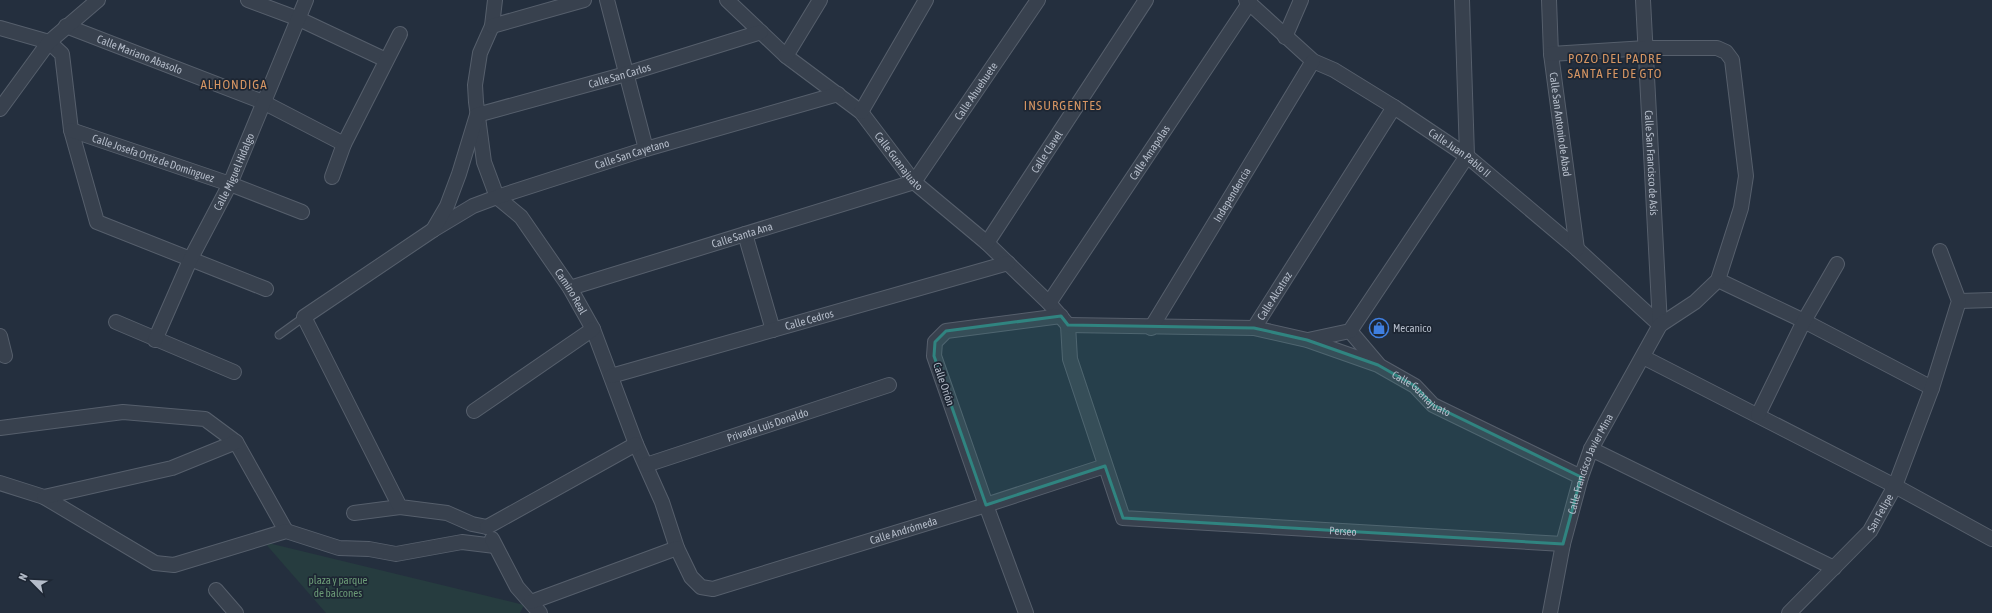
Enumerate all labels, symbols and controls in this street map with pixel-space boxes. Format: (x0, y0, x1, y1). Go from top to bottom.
street label: Calle Mariano Abasolo (95, 33, 184, 76)
district label: POZO DEL PADRE SANTA FE DE GTO (1568, 51, 1662, 81)
street label: Calle Ahuehuete (952, 60, 1000, 122)
street label: Calle San Carlos (587, 61, 652, 90)
street label: Calle San Antonio de Abad (1547, 71, 1573, 177)
district label: ALHONDIGA (200, 77, 268, 92)
district label: INSURGENTES (1024, 98, 1102, 113)
street label: Calle San Francisco de Asís (1643, 110, 1660, 216)
street label: Calle Amapolas (1127, 123, 1172, 182)
street label: Calle Juan Pablo II (1426, 126, 1493, 179)
street label: Calle Clavel (1029, 128, 1065, 175)
street label: Calle Guanajuato (872, 130, 925, 193)
street label: Calle Miguel Hidalgo (211, 131, 256, 212)
street label: Calle Josefa Ortiz de Domínguez (91, 132, 216, 184)
street label: Calle San Cayetano (593, 137, 671, 171)
street label: Independencia (1211, 165, 1253, 224)
street label: Calle Santa Ana (710, 220, 774, 250)
street label: Camino Real (553, 266, 589, 316)
street label: Calle Alcatraz (1255, 269, 1294, 322)
street label: Calle Cedros (784, 307, 835, 332)
shop icon: Mecanico (1368, 317, 1390, 339)
place label: Mecanico (1393, 322, 1432, 334)
street label: Calle Orión (931, 361, 957, 407)
street label: Calle Guanajuato (1390, 368, 1453, 419)
street label: Privada Luis Donaldo (725, 406, 810, 444)
street label: Calle Francisco Javier Mina (1565, 412, 1615, 515)
street label: San Felipe (1865, 492, 1895, 534)
street label: Calle Andrómeda (868, 514, 939, 546)
street label: Perseo (1329, 524, 1357, 538)
north arrow (12, 561, 52, 601)
text: N (16, 572, 30, 582)
park label: plaza y parque de balcones (309, 574, 367, 599)

